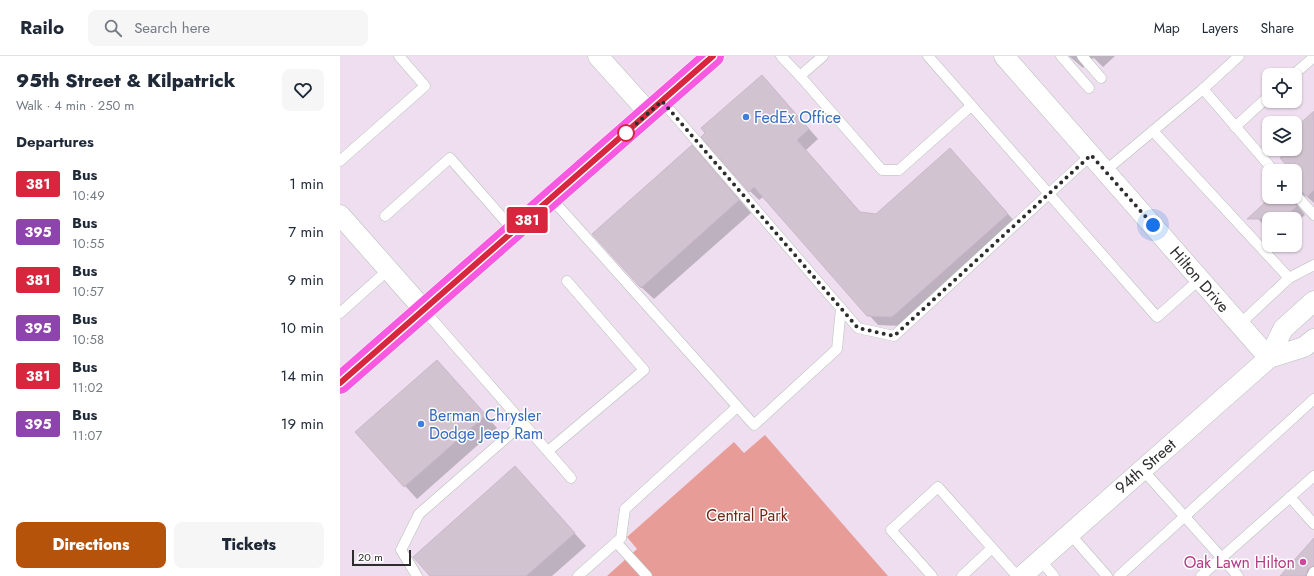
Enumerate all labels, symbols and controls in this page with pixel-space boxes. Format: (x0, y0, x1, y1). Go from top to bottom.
search box (88, 10, 368, 46)
text: Railo (20, 14, 64, 41)
icon: search (102, 17, 124, 39)
text: Search here (134, 17, 210, 39)
text: Map (1154, 18, 1180, 38)
text: Layers (1202, 18, 1238, 38)
text: Share (1260, 18, 1294, 38)
text: 95th Street & Kilpatrick (16, 67, 235, 94)
map controls (1262, 68, 1302, 252)
button: locate (1262, 68, 1302, 108)
button: heart (282, 69, 324, 111)
text: Walk · 4 min · 250 m (16, 96, 134, 115)
place label: FedEx Office (754, 106, 841, 129)
marker: FedEx Office (741, 112, 751, 122)
button: layers (1262, 116, 1302, 156)
unlabelled marker (617, 124, 635, 142)
text: Departures (16, 131, 94, 153)
text: Bus (72, 164, 97, 186)
button: + (1262, 164, 1302, 204)
text: 1 min (289, 173, 324, 195)
text: 381 (26, 174, 50, 194)
text: 10:49 (72, 186, 105, 205)
line badge: 381 (504, 207, 550, 233)
text: 381 (515, 210, 539, 230)
text: Bus (72, 212, 97, 234)
button: − (1262, 212, 1302, 252)
your location (1143, 215, 1163, 235)
text: 7 min (288, 221, 324, 243)
text: 395 (24, 222, 52, 242)
text: 10:55 (72, 234, 104, 253)
street label: Hilton Drive (1164, 241, 1235, 317)
text: Bus (72, 260, 97, 282)
text: 9 min (287, 269, 324, 291)
text: 381 (26, 270, 50, 290)
text: 10:57 (72, 282, 104, 301)
text: Bus (72, 308, 97, 330)
text: 10 min (280, 317, 324, 339)
text: 395 (24, 318, 52, 338)
text: 10:58 (72, 330, 104, 349)
text: Bus (72, 356, 97, 378)
text: 14 min (281, 365, 324, 387)
text: 381 (26, 366, 50, 386)
text: 11:02 (72, 378, 103, 397)
text: Bus (72, 404, 97, 426)
place label: Berman Chrysler Dodge Jeep Ram (429, 404, 543, 445)
text: 19 min (281, 413, 324, 435)
text: 395 (24, 414, 52, 434)
marker: Berman Chrysler Dodge Jeep Ram (416, 419, 426, 429)
text: 11:07 (72, 426, 102, 445)
street label: 94th Street (1110, 433, 1181, 499)
park label: Central Park (706, 504, 789, 527)
button: Directions (16, 522, 166, 568)
button: Tickets (174, 522, 324, 568)
scale bar (352, 548, 411, 567)
text: 20 m (358, 549, 383, 565)
place label: Oak Lawn Hilton (1184, 551, 1295, 574)
marker: Oak Lawn Hilton (1298, 557, 1308, 567)

